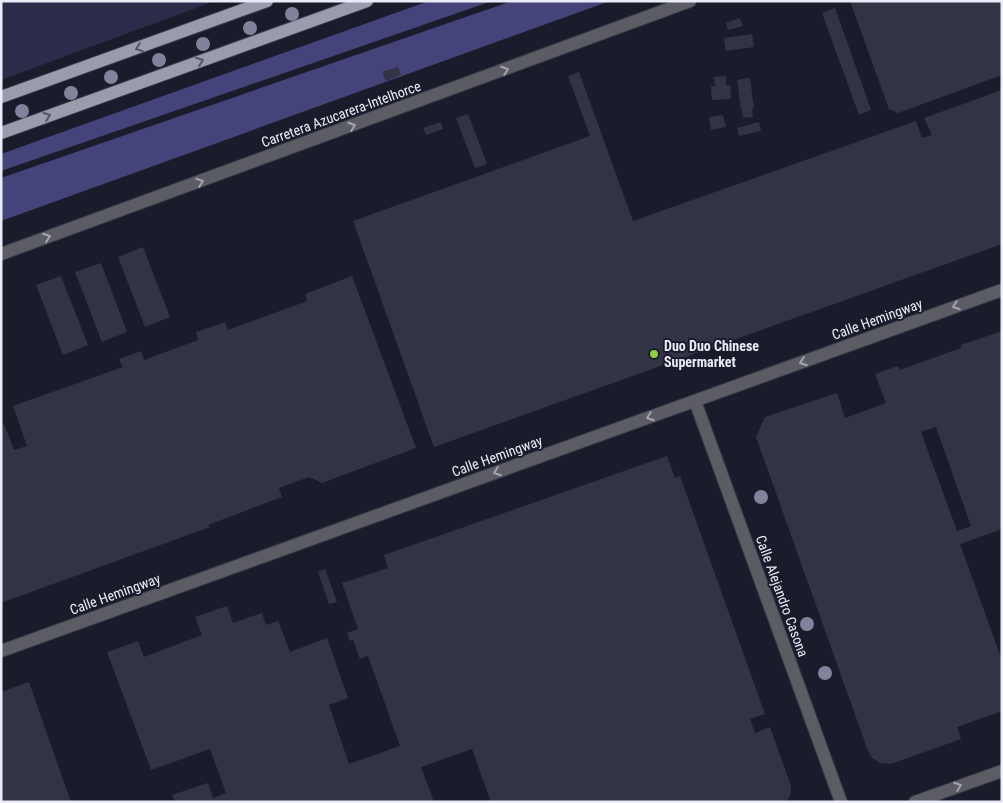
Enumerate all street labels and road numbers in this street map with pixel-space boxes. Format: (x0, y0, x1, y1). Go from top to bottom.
street label: Carretera Azucarera-Intelhorce (259, 78, 423, 150)
street label: Calle Hemingway (830, 295, 925, 343)
street label: Calle Hemingway (450, 432, 545, 480)
street label: Calle Alejandro Casona (753, 533, 811, 659)
street label: Calle Hemingway (68, 570, 163, 618)

